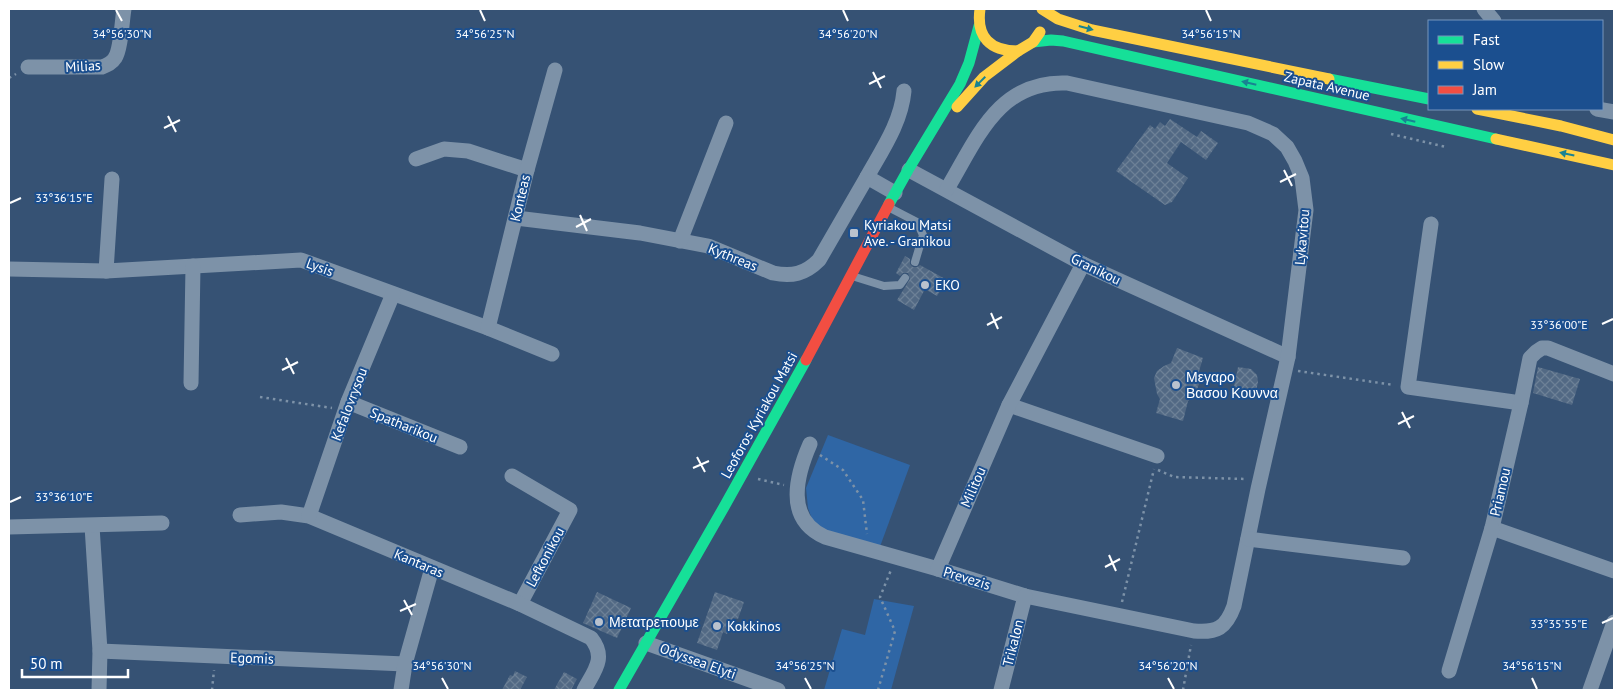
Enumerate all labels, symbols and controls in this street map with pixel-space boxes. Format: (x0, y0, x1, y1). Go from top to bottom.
legend (1428, 20, 1603, 110)
one-way arrow (1079, 25, 1094, 33)
text: 34°56'30"N (92, 26, 152, 41)
text: 34°56'25"N (455, 26, 515, 41)
text: 34°56'20"N (818, 26, 878, 41)
text: 34°56'15"N (1181, 26, 1241, 41)
text: Fast (1473, 30, 1500, 49)
text: Slow (1473, 55, 1504, 74)
street label: Milias (65, 56, 101, 76)
street label: Zapata Avenue (1282, 67, 1372, 105)
one-way arrow (974, 75, 986, 87)
one-way arrow (1241, 79, 1257, 87)
text: Jam (1472, 80, 1497, 99)
one-way arrow (1400, 116, 1415, 124)
one-way arrow (1559, 150, 1574, 158)
street label: Konteas (506, 173, 534, 223)
text: 33°36'15"E (35, 190, 93, 205)
street label: Lykavitou (1291, 208, 1313, 266)
place label: Kyriakou Matsi Ave. - Granikou (864, 216, 952, 250)
marker: Kyriakou Matsi Ave. - Granikou (848, 227, 860, 239)
street label: Kythreas (706, 239, 760, 275)
street label: Granikou (1068, 249, 1124, 289)
street label: Lysis (304, 254, 336, 280)
place label: EKO (935, 276, 960, 294)
marker: EKO (919, 279, 931, 291)
text: 33°36'00"E (1530, 317, 1588, 332)
street label: Leoforos Kyriakou Matsi (717, 349, 801, 481)
street label: Kefalovrysou (327, 365, 371, 443)
place label: Μεγαρο Βασου Κουννα (1186, 368, 1278, 402)
marker: Μεγαρο Βασου Κουννα (1170, 379, 1182, 391)
street label: Spatharikou (368, 403, 440, 447)
street label: Militou (956, 464, 990, 510)
street label: Priamou (1486, 466, 1514, 518)
text: 33°36'10"E (35, 489, 93, 504)
street label: Lefkonikou (522, 524, 568, 590)
street label: Kantaras (392, 545, 447, 581)
street label: Prevezis (941, 562, 993, 594)
place label: Μετατρεπουμε (609, 613, 699, 631)
marker: Μετατρεπουμε (593, 616, 605, 628)
text: 33°35'55"E (1530, 616, 1588, 631)
place label: Kokkinos (727, 617, 781, 635)
street label: Trikalon (998, 618, 1028, 668)
marker: Kokkinos (711, 620, 723, 632)
street label: Odyssea Elyti (657, 639, 739, 683)
scale bar (22, 646, 129, 678)
street label: Egomis (230, 648, 274, 668)
text: 50 m (30, 654, 63, 673)
text: 34°56'30"N (412, 658, 472, 673)
text: 34°56'25"N (775, 658, 835, 673)
text: 34°56'20"N (1138, 658, 1198, 673)
text: 34°56'15"N (1502, 658, 1562, 673)

